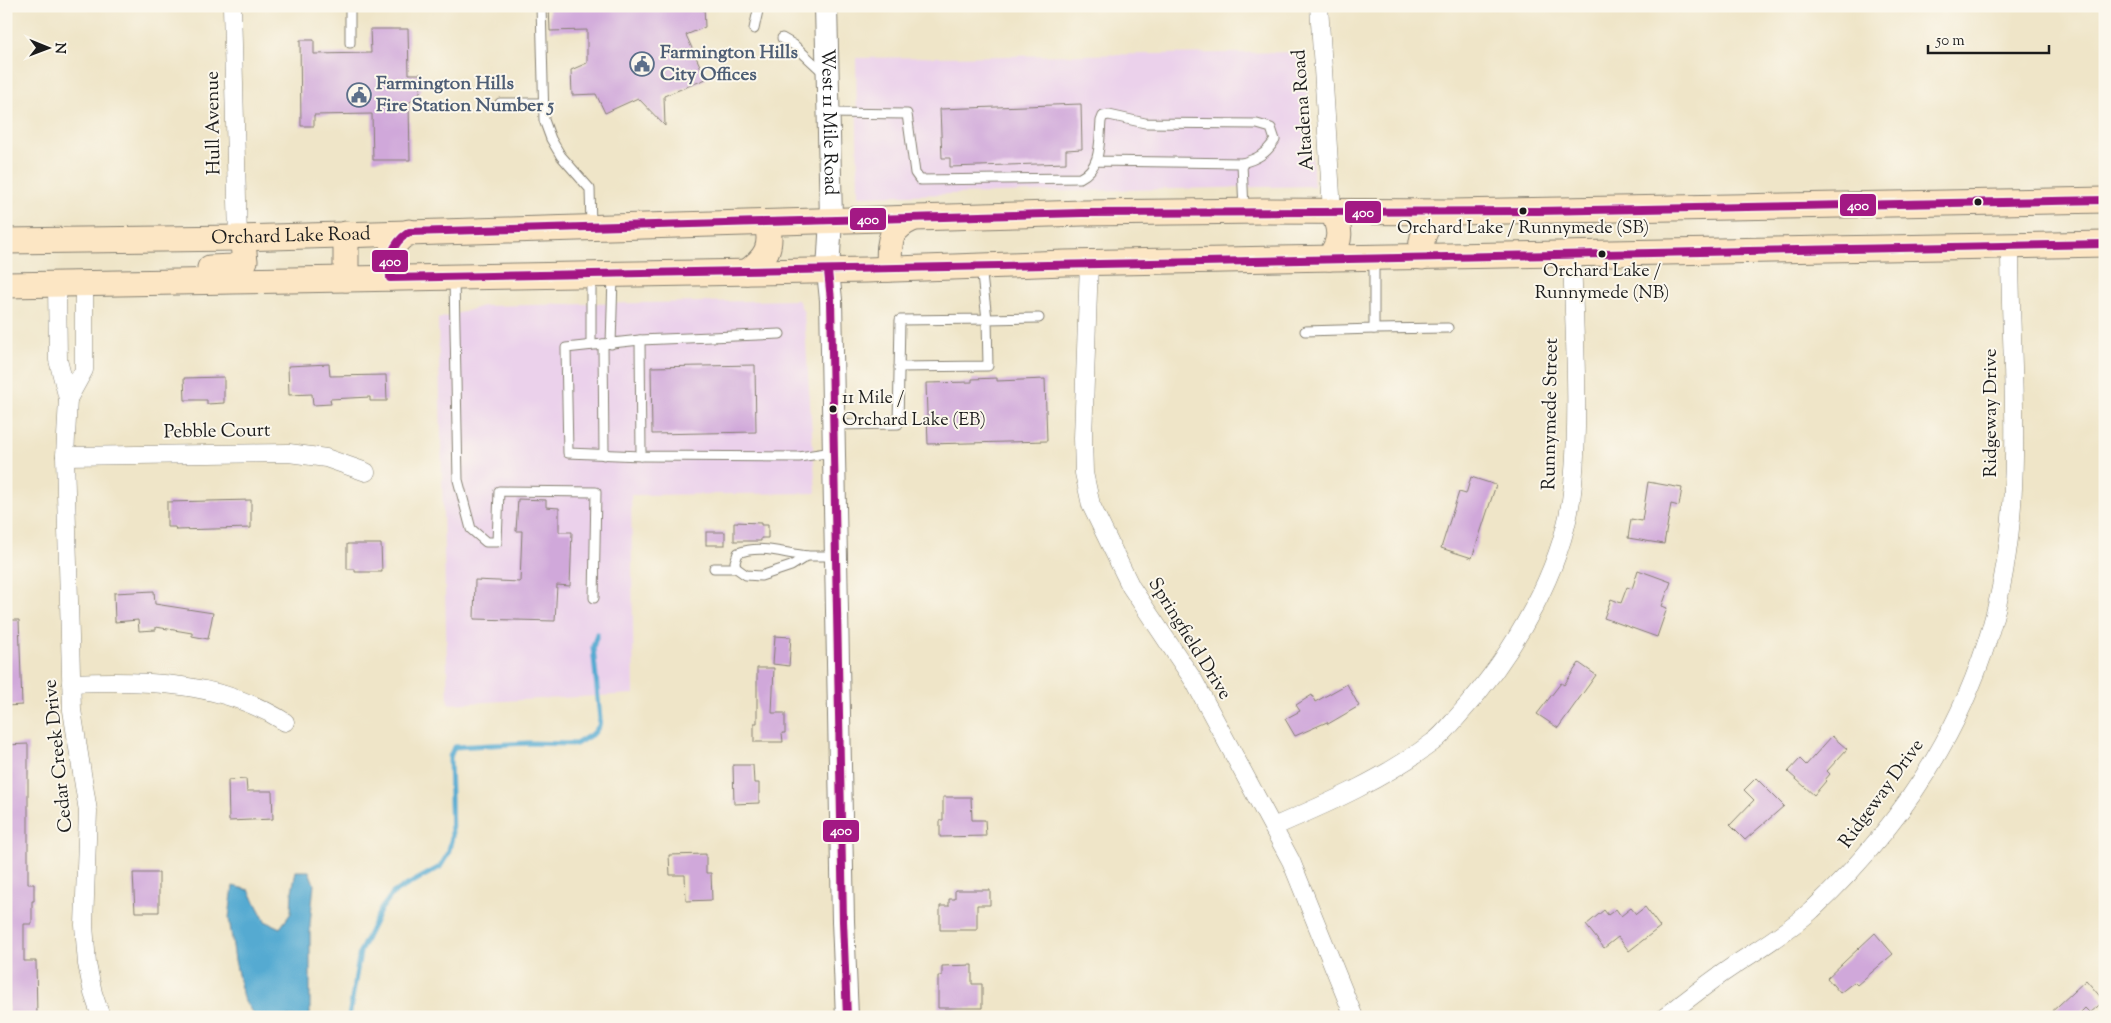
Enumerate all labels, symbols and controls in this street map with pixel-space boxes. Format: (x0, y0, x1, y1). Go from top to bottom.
north arrow (22, 22, 72, 72)
scale bar (1928, 22, 2050, 54)
text: 50 m (1935, 31, 1965, 52)
place label: Farmington Hills City Offices (660, 40, 798, 89)
text: N (49, 42, 69, 54)
street label: West 11 Mile Road (814, 48, 844, 196)
street label: Altadena Road (1286, 48, 1322, 172)
public building icon: Farmington Hills City Offices (629, 51, 655, 77)
street label: Hull Avenue (200, 71, 228, 175)
place label: Farmington Hills Fire Station Number 5 (376, 71, 554, 120)
public building icon: Farmington Hills Fire Station Number 5 (346, 82, 372, 108)
line badge: 400 (1839, 193, 1877, 217)
text: 400 (1846, 197, 1869, 217)
unlabelled marker (1973, 197, 1983, 207)
line badge: 400 (1344, 200, 1382, 224)
text: 400 (1351, 204, 1374, 224)
marker: Orchard Lake / Runnymede (SB) (1518, 206, 1528, 216)
line badge: 400 (849, 207, 887, 231)
text: 400 (856, 211, 879, 231)
place label: Orchard Lake / Runnymede (SB) (1397, 216, 1649, 242)
street label: Orchard Lake Road (211, 221, 371, 252)
line badge: 400 (371, 249, 409, 273)
marker: Orchard Lake / Runnymede (NB) (1597, 249, 1607, 259)
text: 400 (378, 253, 401, 273)
place label: Orchard Lake / Runnymede (NB) (1535, 259, 1669, 307)
street label: Runnymede Street (1536, 337, 1566, 490)
street label: Ridgeway Drive (1978, 348, 2005, 478)
place label: 11 Mile / Orchard Lake (EB) (842, 386, 986, 434)
marker: 11 Mile / Orchard Lake (EB) (828, 404, 838, 414)
street label: Pebble Court (163, 418, 271, 446)
street label: Springfield Drive (1141, 573, 1237, 705)
street label: Cedar Creek Drive (38, 678, 80, 834)
street label: Ridgeway Drive (1833, 734, 1931, 854)
line badge: 400 (822, 819, 860, 843)
text: 400 (829, 822, 852, 842)

